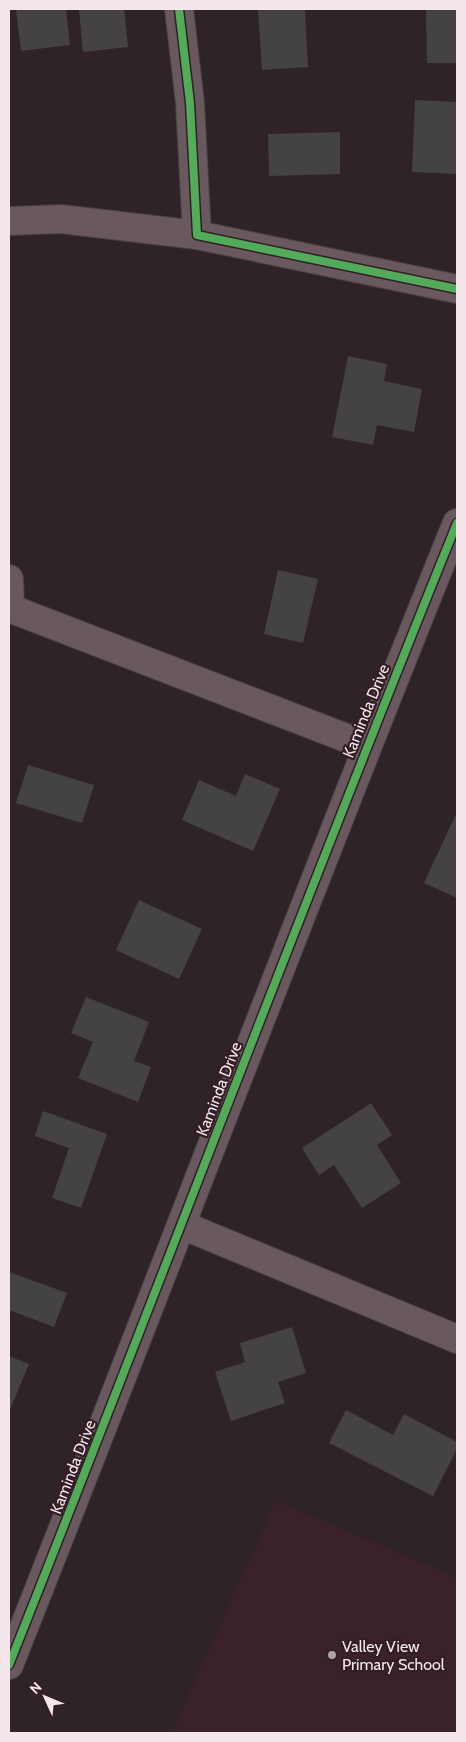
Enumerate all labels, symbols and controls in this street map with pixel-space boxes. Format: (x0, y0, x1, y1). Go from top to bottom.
street label: Kaminda Drive (339, 661, 393, 761)
street label: Kaminda Drive (192, 1039, 246, 1139)
street label: Kaminda Drive (46, 1417, 100, 1517)
place label: Valley View Primary School (342, 1637, 445, 1674)
marker: Valley View Primary School (326, 1649, 338, 1661)
north arrow (20, 1672, 70, 1722)
text: N (26, 1678, 46, 1698)

